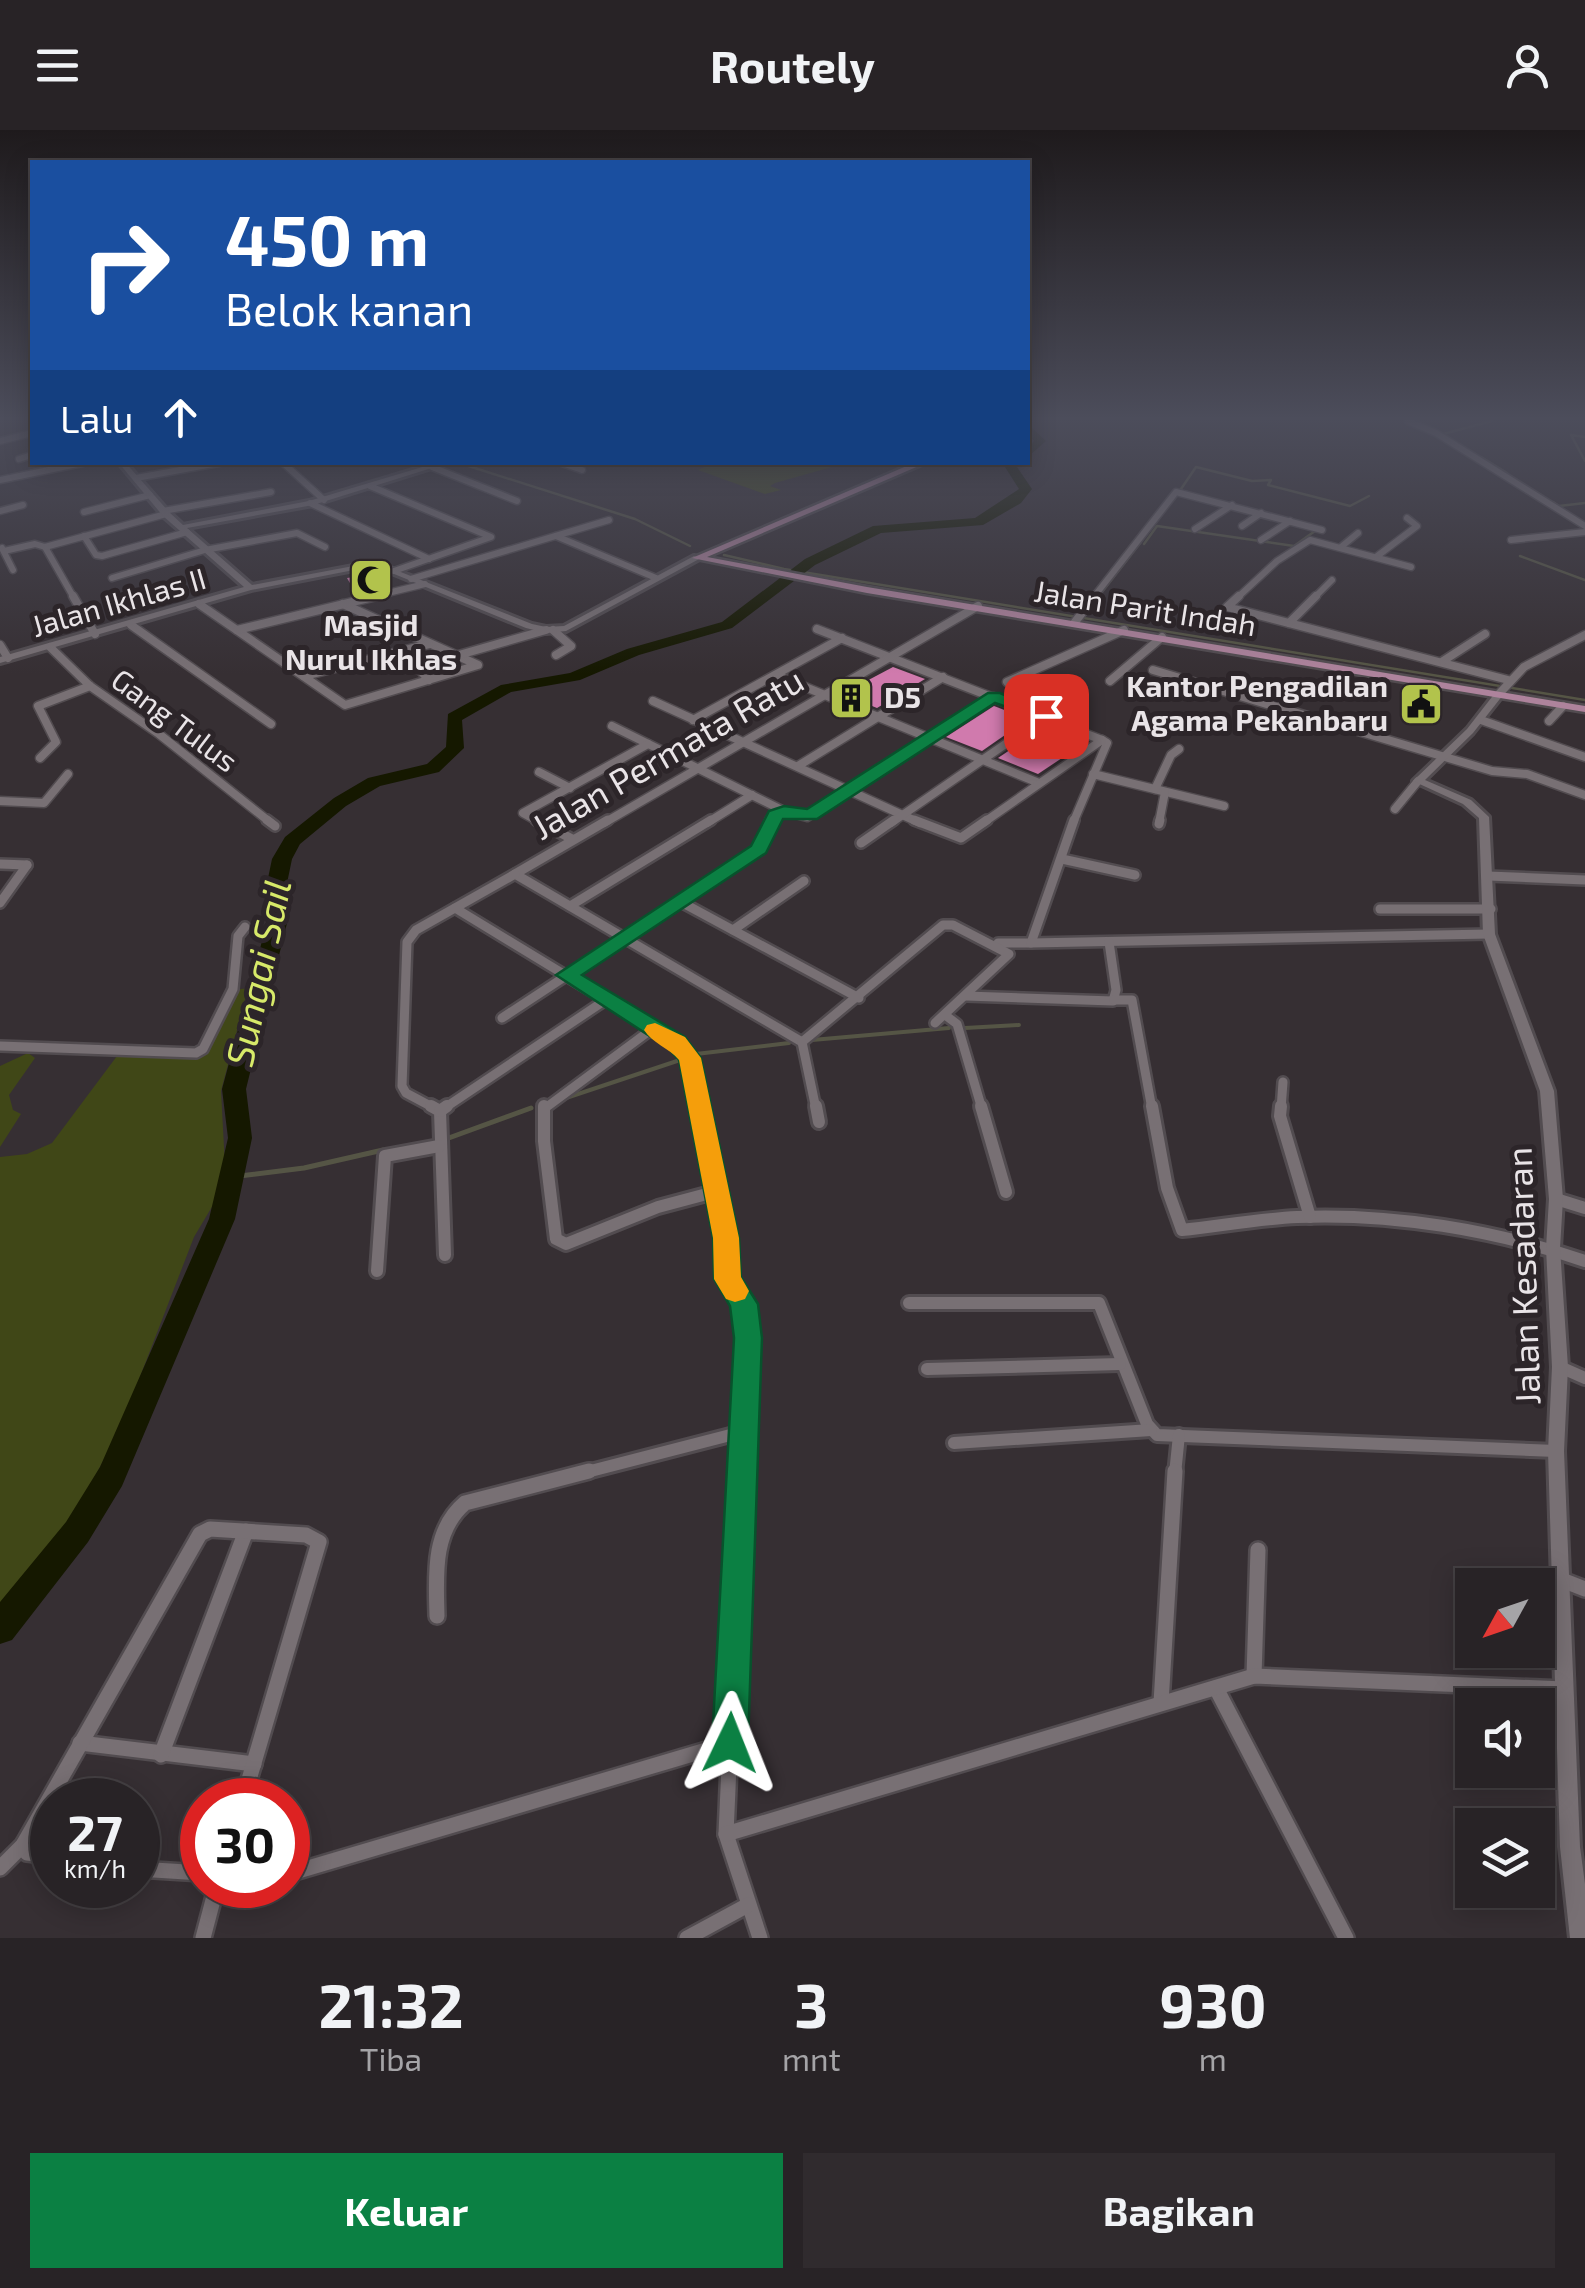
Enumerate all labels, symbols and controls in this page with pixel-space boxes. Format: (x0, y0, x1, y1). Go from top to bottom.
icon: menu (30, 38, 85, 93)
text: Routely (710, 38, 875, 92)
icon: person (1500, 38, 1555, 93)
text: 450 m (225, 196, 429, 280)
icon: right (60, 200, 190, 330)
text: Belok kanan (225, 281, 473, 335)
icon: ahead (153, 390, 208, 445)
text: Lalu (60, 395, 133, 441)
mosque icon: Masjid Nurul Ikhlas (348, 557, 394, 603)
street label: Jalan Ikhlas II (27, 559, 210, 643)
street label: Jalan Parit Indah (1032, 572, 1259, 642)
place label: Masjid Nurul Ikhlas (285, 606, 457, 676)
street label: Jalan Permata Ratu (524, 657, 810, 847)
street label: Gang Tulus (105, 660, 245, 778)
place label: Kantor Pengadilan Agama Pekanbaru (1126, 667, 1388, 737)
pin (1004, 674, 1089, 759)
building icon: D5 (828, 675, 874, 721)
place label: D5 (884, 678, 921, 714)
public building icon: Kantor Pengadilan Agama Pekanbaru (1398, 681, 1444, 727)
icon: arrive (1019, 689, 1074, 744)
water label: Sungai Sail (215, 875, 299, 1070)
street label: Jalan Kesadaran (1497, 1147, 1547, 1406)
north arrow (1455, 1568, 1555, 1668)
map controls (1455, 1568, 1555, 1908)
button: sound (1455, 1688, 1555, 1788)
position arrow (678, 1691, 782, 1795)
speed limit sign: 30 (180, 1778, 310, 1908)
text: 27 (67, 1801, 123, 1861)
button: layers (1455, 1808, 1555, 1908)
text: km/h (64, 1853, 126, 1883)
text: 21:32 (318, 1968, 464, 2040)
text: 3 (794, 1968, 828, 2040)
text: 930 (1159, 1968, 1267, 2040)
text: Tiba (360, 2039, 422, 2077)
text: mnt (782, 2039, 841, 2077)
text: m (1199, 2039, 1227, 2077)
button: Keluar (30, 2153, 783, 2268)
button: Bagikan (803, 2153, 1555, 2268)

